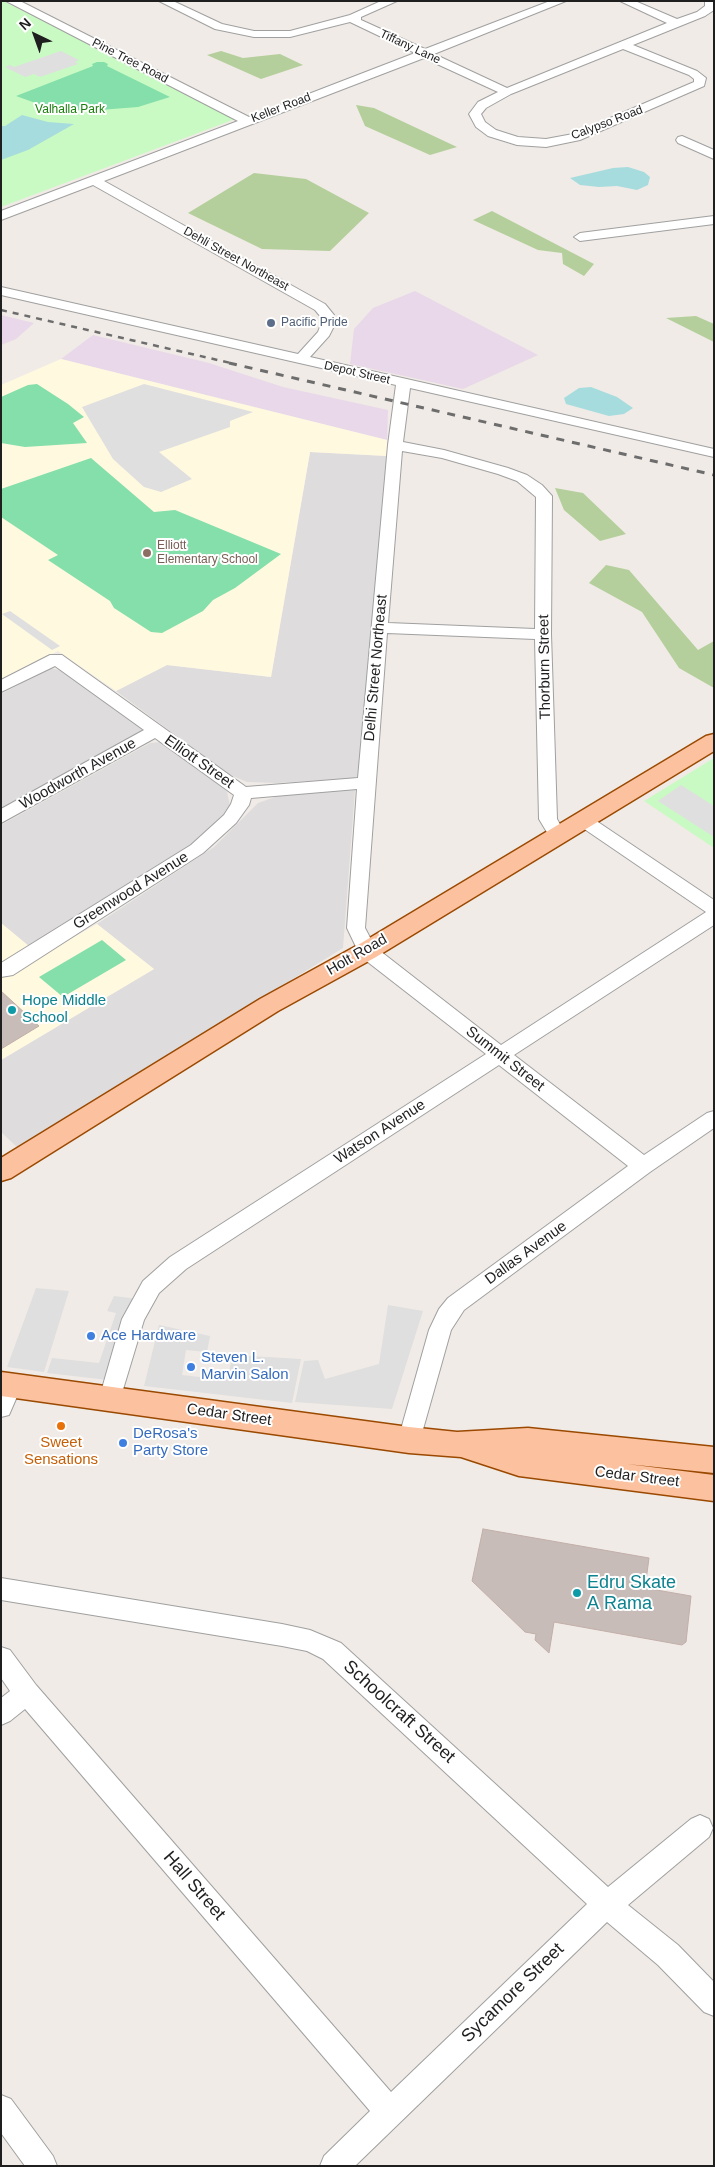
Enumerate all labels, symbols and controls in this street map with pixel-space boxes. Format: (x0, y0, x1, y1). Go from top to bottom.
north arrow (10, 10, 60, 60)
text: N (16, 15, 34, 33)
street label: Tiffany Lane (377, 27, 443, 67)
street label: Pine Tree Road (89, 36, 171, 86)
street label: Keller Road (249, 90, 313, 126)
park label: Valhalla Park (35, 103, 105, 117)
street label: Calypso Road (569, 103, 645, 143)
street label: Dehli Street Northeast (181, 224, 291, 294)
place label: Pacific Pride (281, 316, 348, 330)
marker: Pacific Pride (265, 317, 277, 329)
street label: Depot Street (323, 358, 391, 388)
place label: Elliott Elementary School (157, 539, 258, 567)
marker: Elliott Elementary School (141, 547, 153, 559)
street label: Delhi Street Northeast (361, 594, 391, 742)
street label: Thorburn Street (535, 614, 555, 720)
street label: Elliott Street (161, 731, 237, 793)
street label: Woodworth Avenue (17, 735, 139, 813)
street label: Greenwood Avenue (70, 848, 192, 934)
street label: Holt Road (324, 931, 390, 979)
place label: Hope Middle School (22, 992, 106, 1027)
marker: Hope Middle School (6, 1004, 18, 1016)
street label: Summit Street (462, 1023, 548, 1095)
street label: Watson Avenue (331, 1096, 429, 1168)
street label: Dallas Avenue (482, 1217, 570, 1289)
place label: Ace Hardware (101, 1327, 196, 1345)
marker: Ace Hardware (85, 1330, 97, 1342)
place label: Steven L. Marvin Salon (201, 1349, 289, 1384)
marker: Steven L. Marvin Salon (185, 1361, 197, 1373)
street label: Cedar Street (186, 1400, 272, 1430)
marker: Sweet Sensations (55, 1420, 67, 1432)
place label: DeRosa's Party Store (133, 1425, 208, 1460)
place label: Sweet Sensations (24, 1434, 98, 1469)
marker: DeRosa's Party Store (117, 1437, 129, 1449)
street label: Cedar Street (594, 1463, 680, 1491)
place label: Edru Skate A Rama (587, 1572, 676, 1615)
marker: Edru Skate A Rama (571, 1587, 583, 1599)
street label: Schoolcraft Street (339, 1656, 459, 1768)
street label: Hall Street (158, 1847, 230, 1925)
street label: Sycamore Street (457, 1939, 569, 2047)

